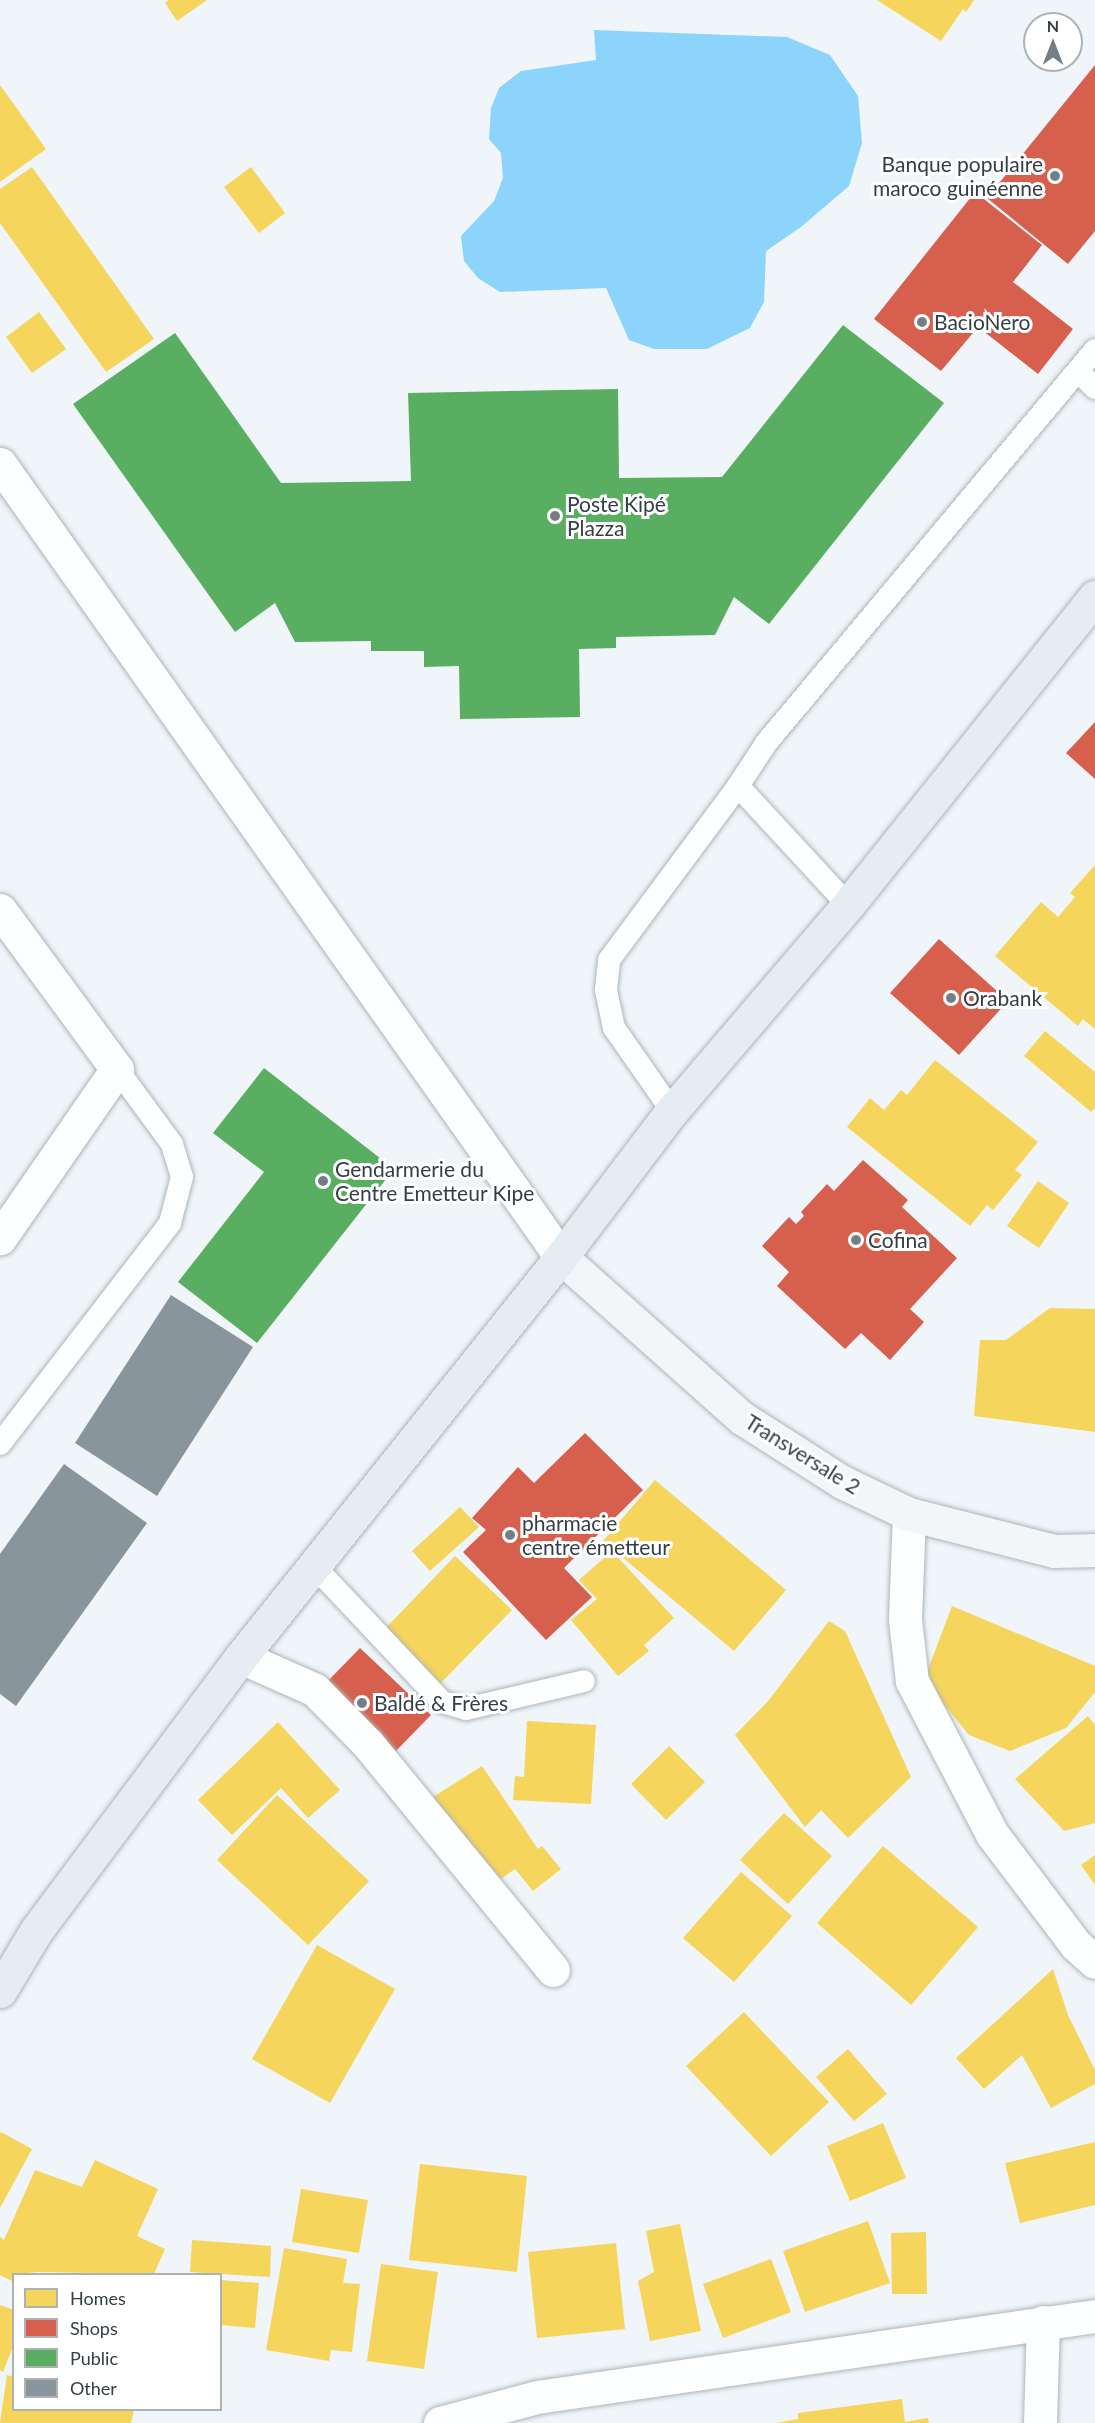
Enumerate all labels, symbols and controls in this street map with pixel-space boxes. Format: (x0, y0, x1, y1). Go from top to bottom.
north arrow (1023, 12, 1083, 72)
text: N (1047, 16, 1059, 35)
place label: Banque populaire maroco guinéenne (873, 151, 1043, 201)
marker: Banque populaire maroco guinéenne (1048, 169, 1062, 183)
place label: BacioNero (934, 309, 1030, 335)
marker: BacioNero (915, 315, 929, 329)
place label: Poste Kipé Plazza (567, 491, 666, 541)
marker: Poste Kipé Plazza (548, 509, 562, 523)
place label: Orabank (963, 985, 1042, 1011)
marker: Orabank (944, 991, 958, 1005)
place label: Gendarmerie du Centre Emetteur Kipe (335, 1156, 535, 1206)
marker: Gendarmerie du Centre Emetteur Kipe (316, 1174, 330, 1188)
place label: Cofina (868, 1227, 928, 1253)
marker: Cofina (849, 1233, 863, 1247)
street label: Transversale 2 (741, 1409, 865, 1499)
place label: pharmacie centre émetteur (522, 1510, 670, 1560)
marker: pharmacie centre émetteur (503, 1528, 517, 1542)
place label: Baldé & Frères (374, 1690, 508, 1716)
marker: Baldé & Frères (355, 1696, 369, 1710)
legend (12, 2273, 222, 2411)
text: Homes (70, 2287, 126, 2309)
text: Shops (70, 2317, 118, 2339)
text: Public (70, 2347, 118, 2369)
text: Other (70, 2377, 117, 2399)

